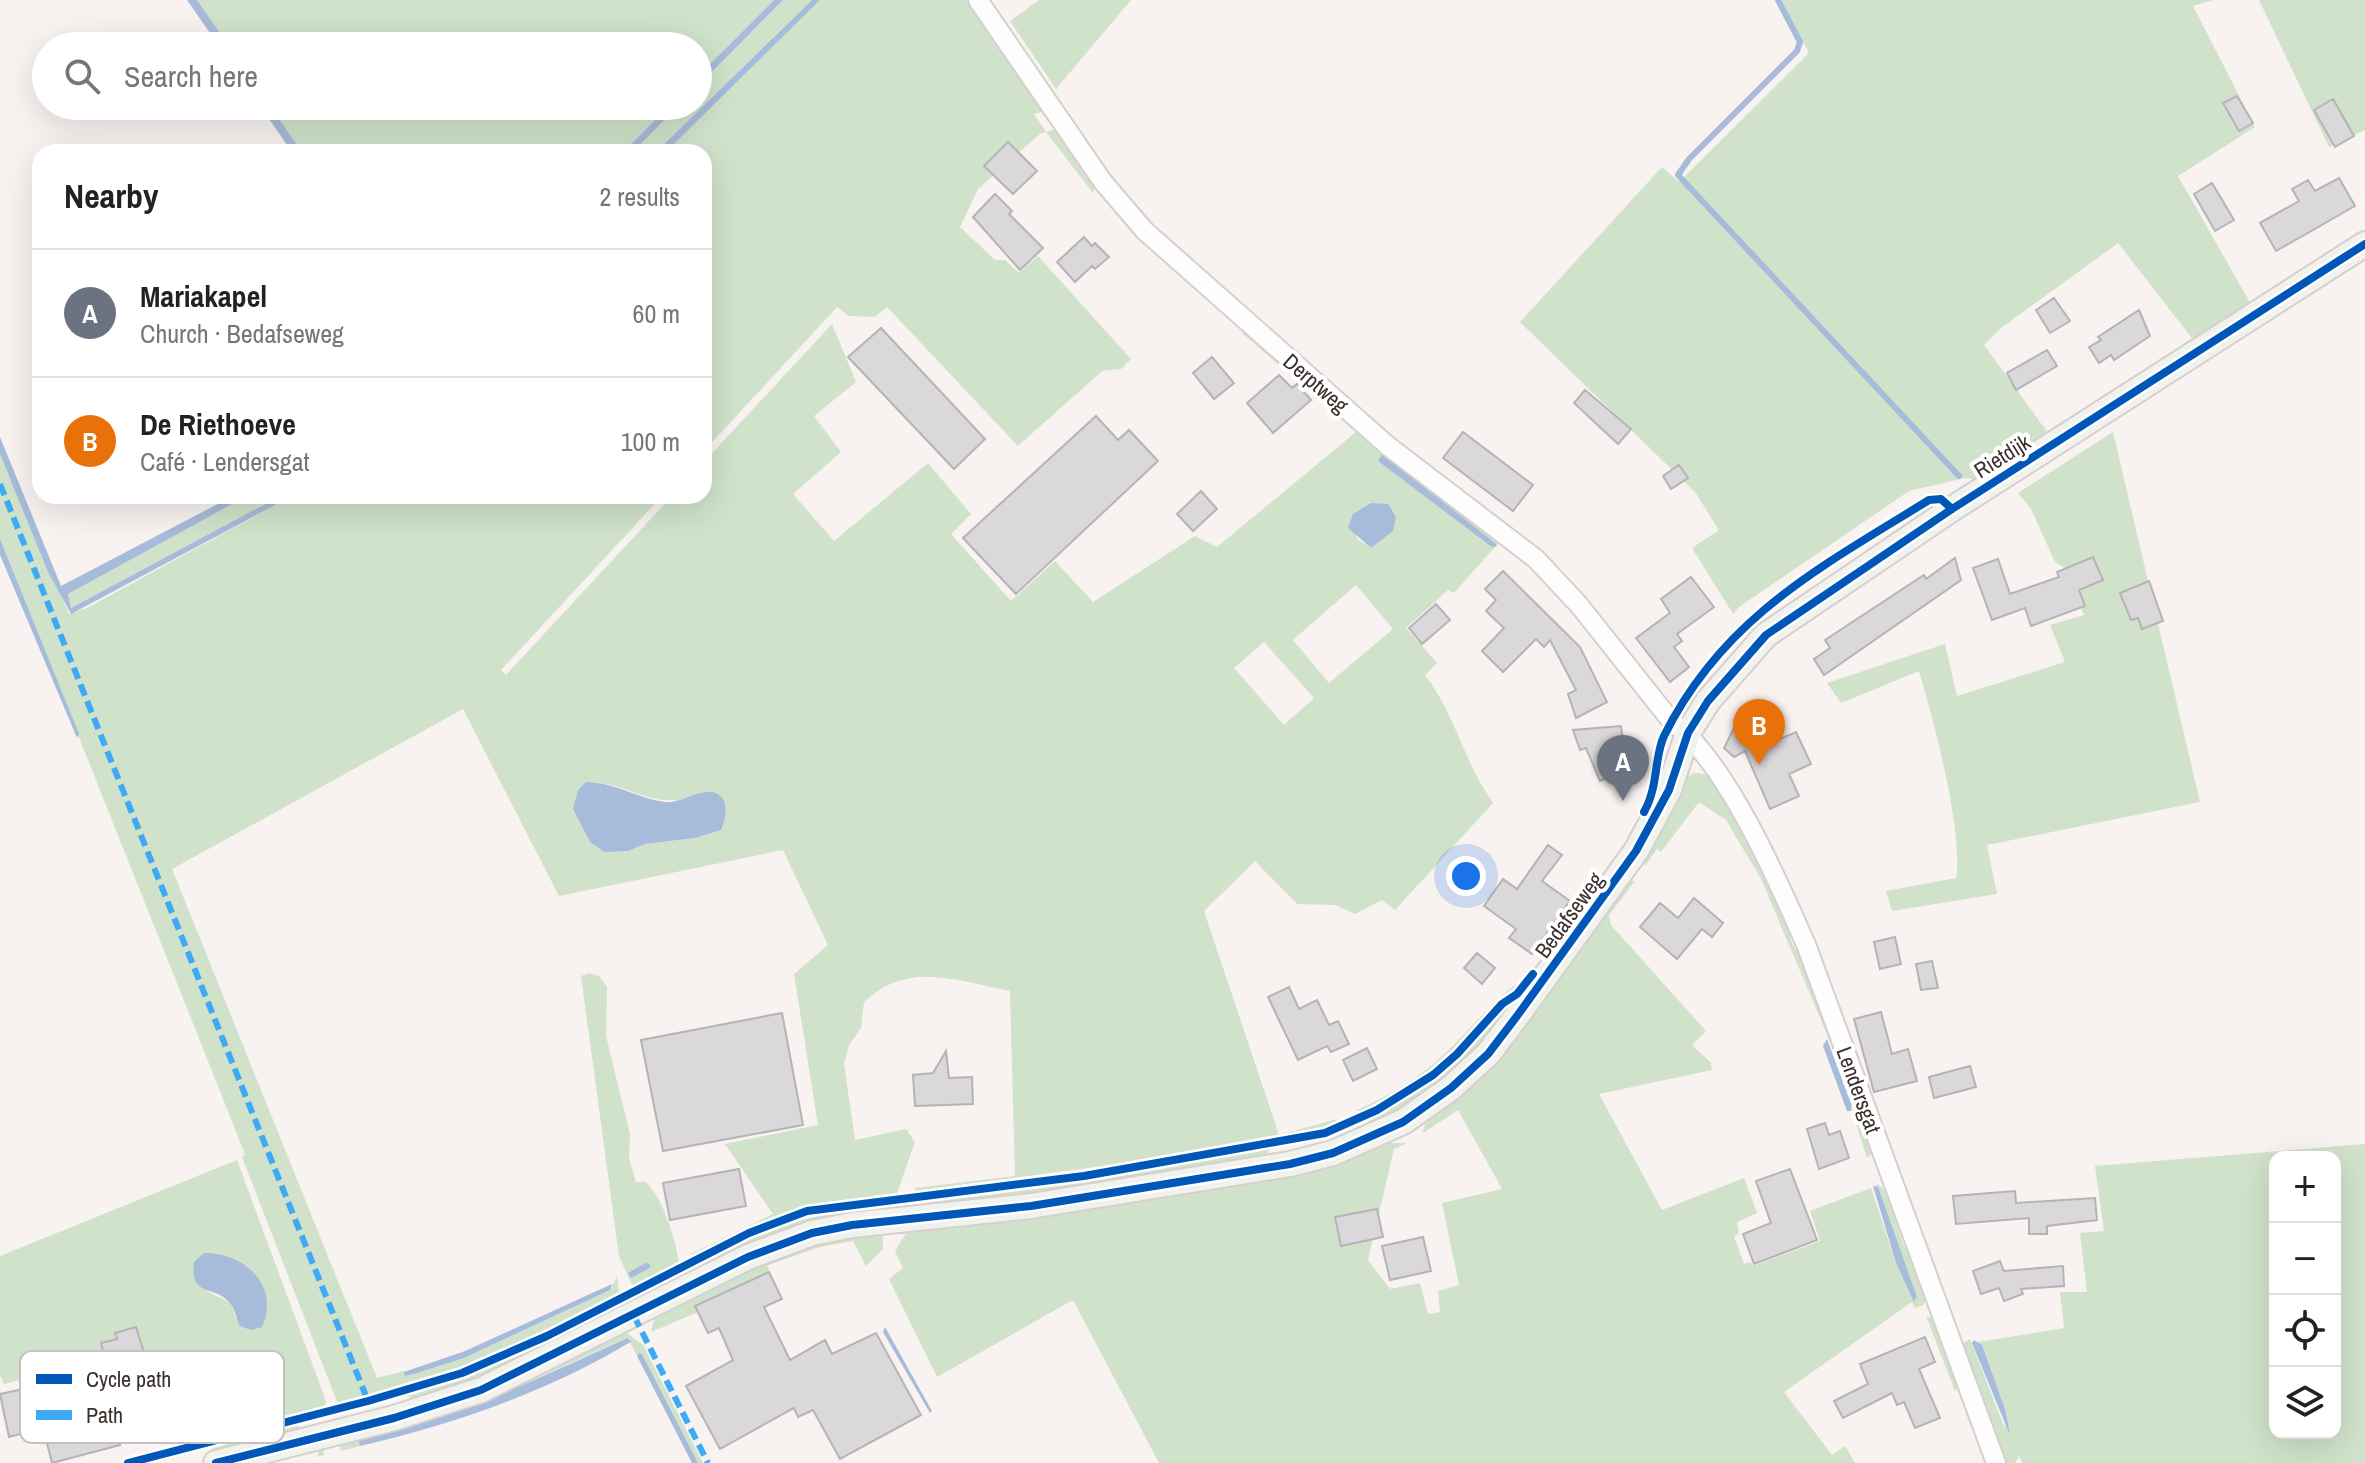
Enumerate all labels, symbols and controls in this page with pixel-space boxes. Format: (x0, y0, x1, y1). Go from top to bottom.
search box (32, 32, 712, 120)
icon: search (60, 54, 104, 98)
text: Search here (124, 56, 258, 96)
text: Nearby (64, 173, 159, 219)
text: 2 results (599, 179, 680, 214)
text: Mariakapel (140, 276, 267, 316)
text: A (82, 296, 98, 331)
text: 60 m (633, 296, 680, 331)
text: Church · Bedafseweg (140, 316, 344, 351)
street label: Derptweg (1277, 346, 1355, 420)
text: De Riethoeve (140, 404, 296, 444)
text: B (82, 424, 98, 459)
text: 100 m (621, 424, 680, 459)
street label: Rietdijk (1968, 427, 2037, 485)
text: Café · Lendersgat (140, 444, 310, 479)
pin: B (1733, 699, 1785, 765)
pin: A (1597, 735, 1649, 801)
your location (1446, 856, 1486, 896)
street label: Bedafseweg (1528, 866, 1610, 964)
street label: Lendersgat (1829, 1042, 1889, 1138)
map controls (2269, 1151, 2341, 1439)
button: + (2269, 1151, 2341, 1223)
button: − (2269, 1223, 2341, 1295)
button: locate (2269, 1295, 2341, 1367)
legend (20, 1351, 284, 1443)
text: Cycle path (86, 1364, 171, 1394)
button: layers (2269, 1367, 2341, 1439)
text: Path (86, 1400, 123, 1430)

